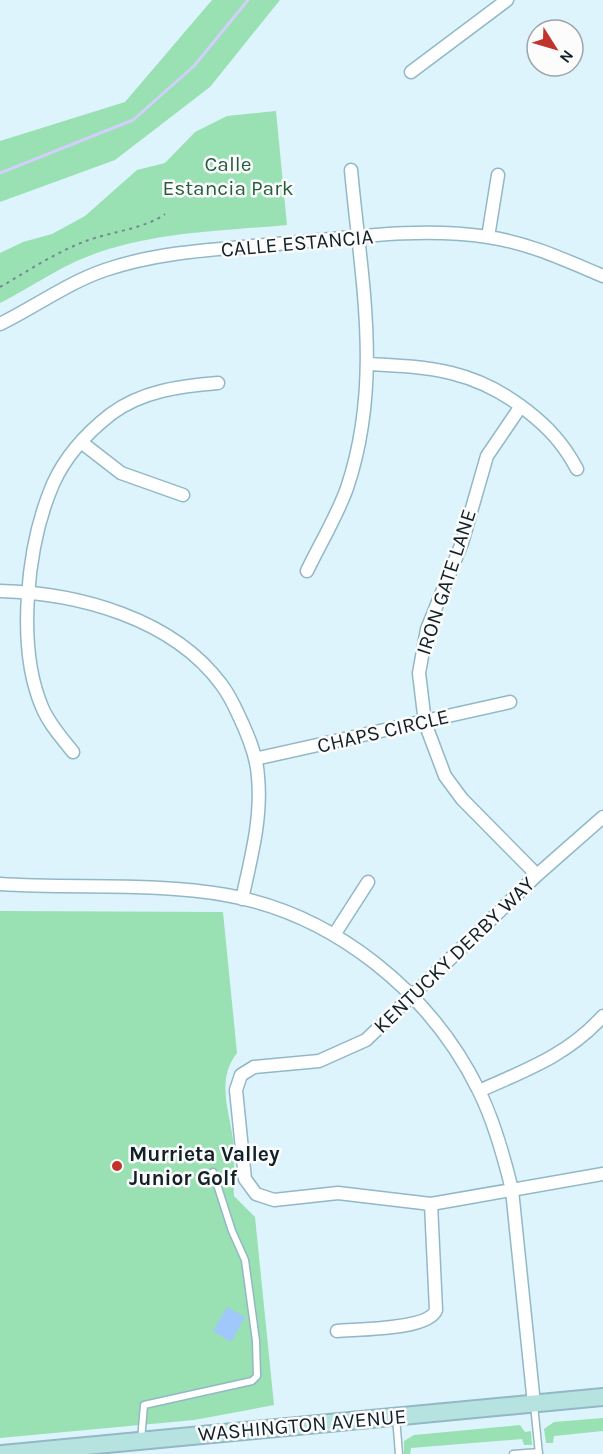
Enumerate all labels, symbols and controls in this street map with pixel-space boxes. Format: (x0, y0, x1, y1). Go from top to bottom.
north arrow (525, 18, 585, 78)
text: N (556, 46, 578, 67)
park label: Calle Estancia Park (162, 152, 294, 200)
street label: CALLE ESTANCIA (220, 224, 374, 262)
street label: IRON GATE LANE (411, 506, 481, 658)
street label: CHAPS CIRCLE (315, 704, 451, 758)
street label: KENTUCKY DERBY WAY (369, 872, 540, 1038)
place label: Murrieta Valley Junior Golf (129, 1142, 280, 1190)
marker: Murrieta Valley Junior Golf (110, 1159, 124, 1173)
street label: WASHINGTON AVENUE (197, 1404, 407, 1446)

